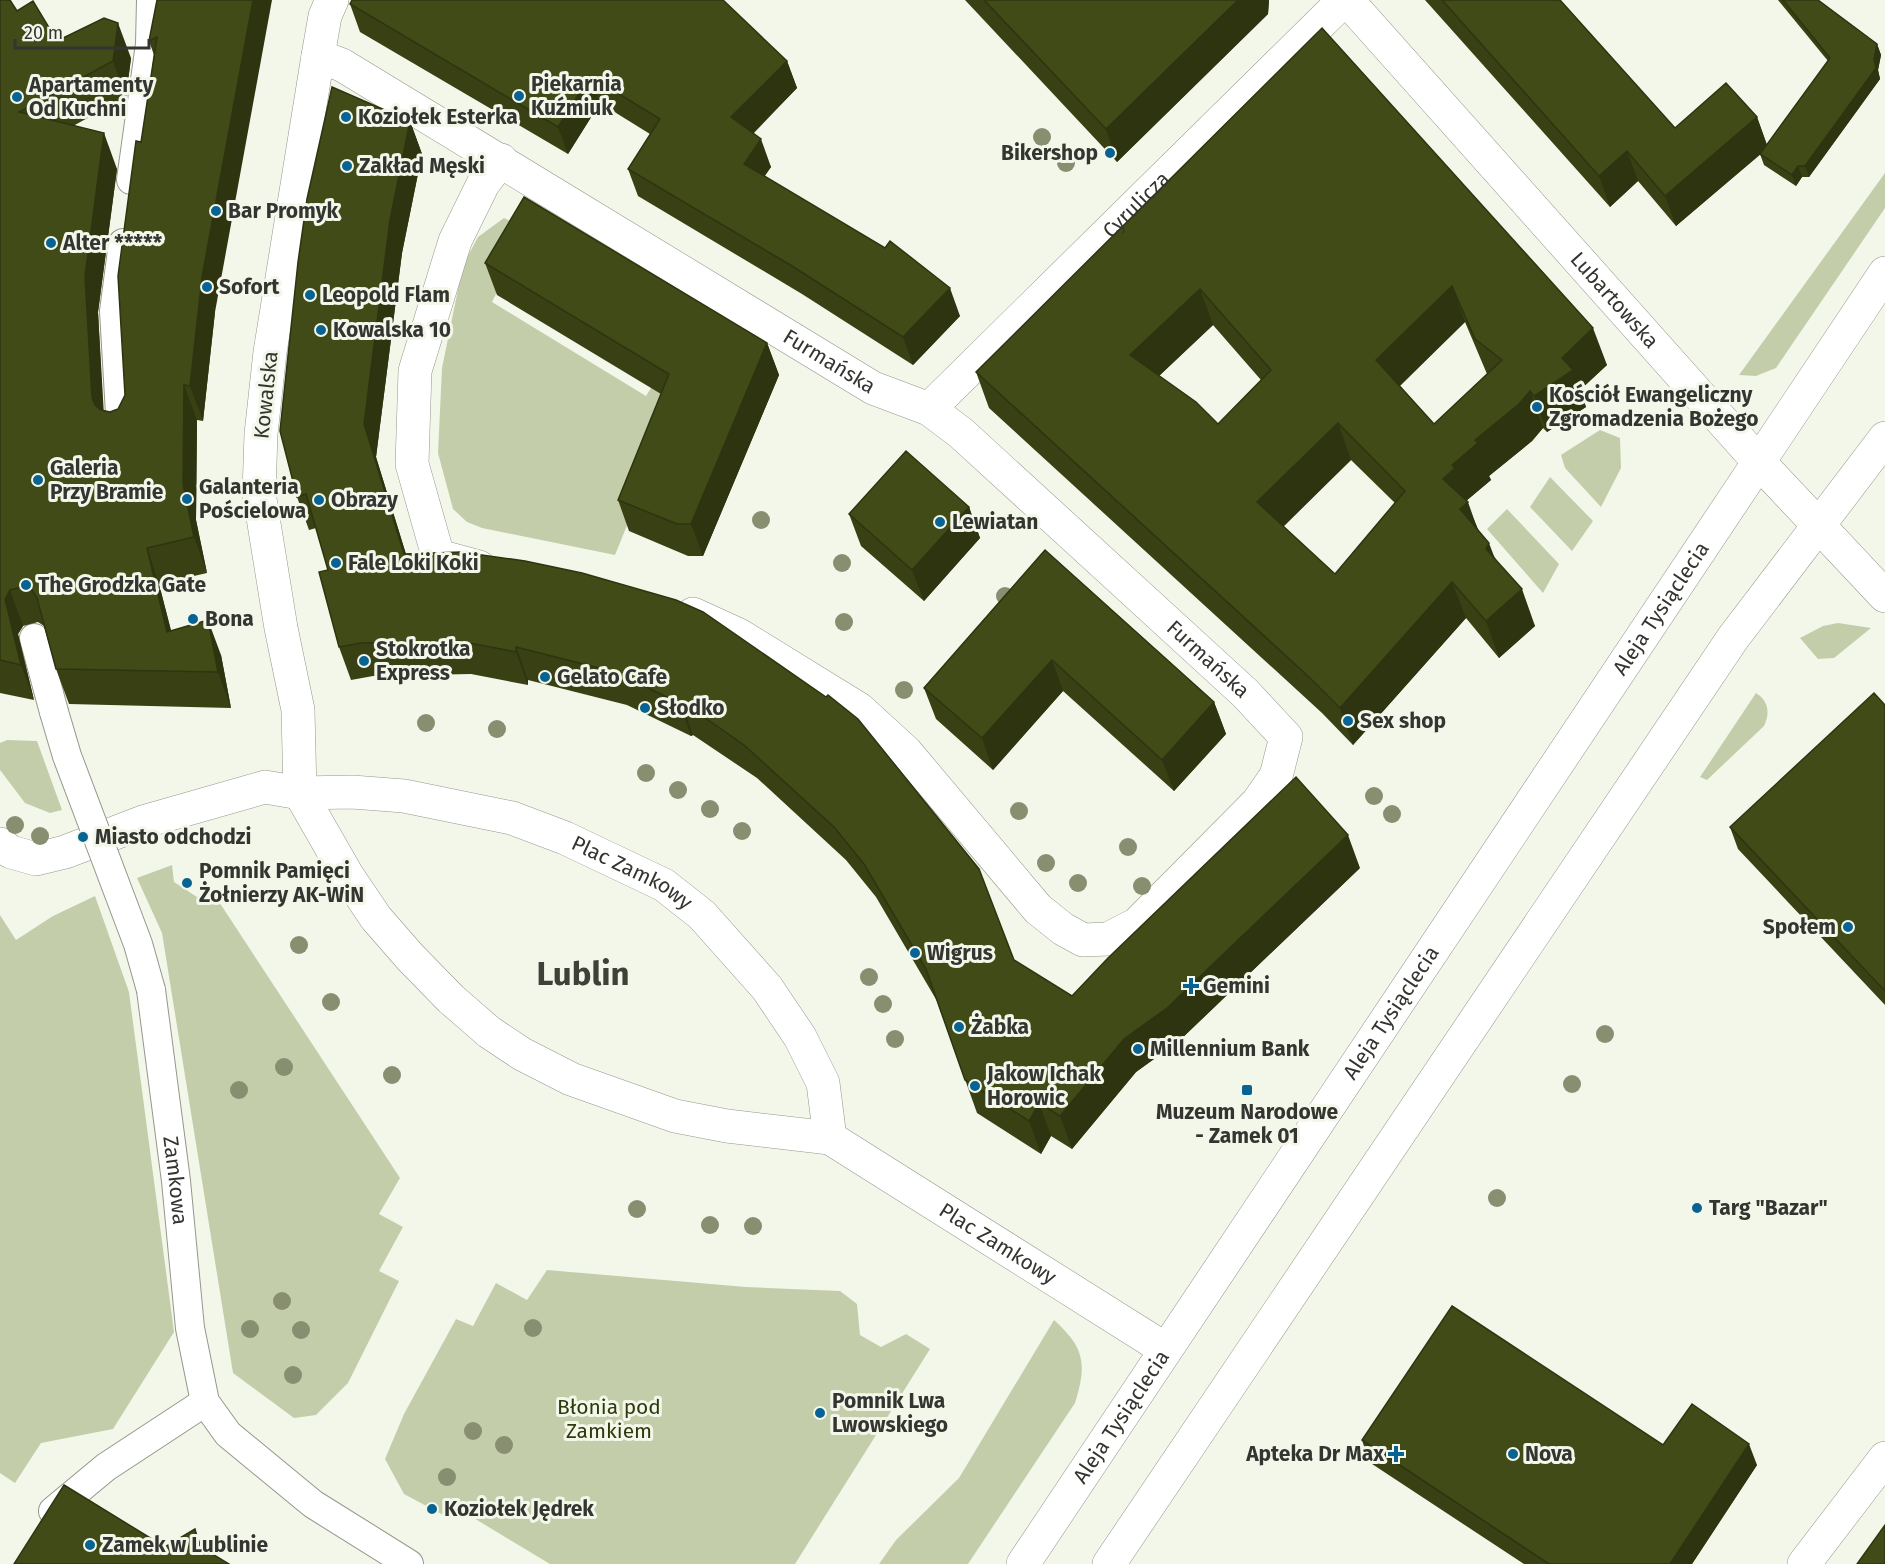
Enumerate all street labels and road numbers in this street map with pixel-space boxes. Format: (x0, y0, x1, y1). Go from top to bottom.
street label: Cyrulicza (1097, 166, 1175, 243)
street label: Lubartowska (1565, 246, 1664, 354)
street label: Furmańska (778, 323, 880, 399)
street label: Kowalska (248, 350, 284, 440)
street label: Aleja Tysiąclecia (1607, 537, 1715, 680)
street label: Furmańska (1161, 615, 1255, 704)
street label: Plac Zamkowy (567, 830, 698, 916)
street label: Aleja Tysiąclecia (1337, 941, 1445, 1084)
street label: Zamkowa (157, 1134, 193, 1226)
street label: Plac Zamkowy (934, 1197, 1062, 1291)
street label: Aleja Tysiąclecia (1067, 1345, 1175, 1488)

